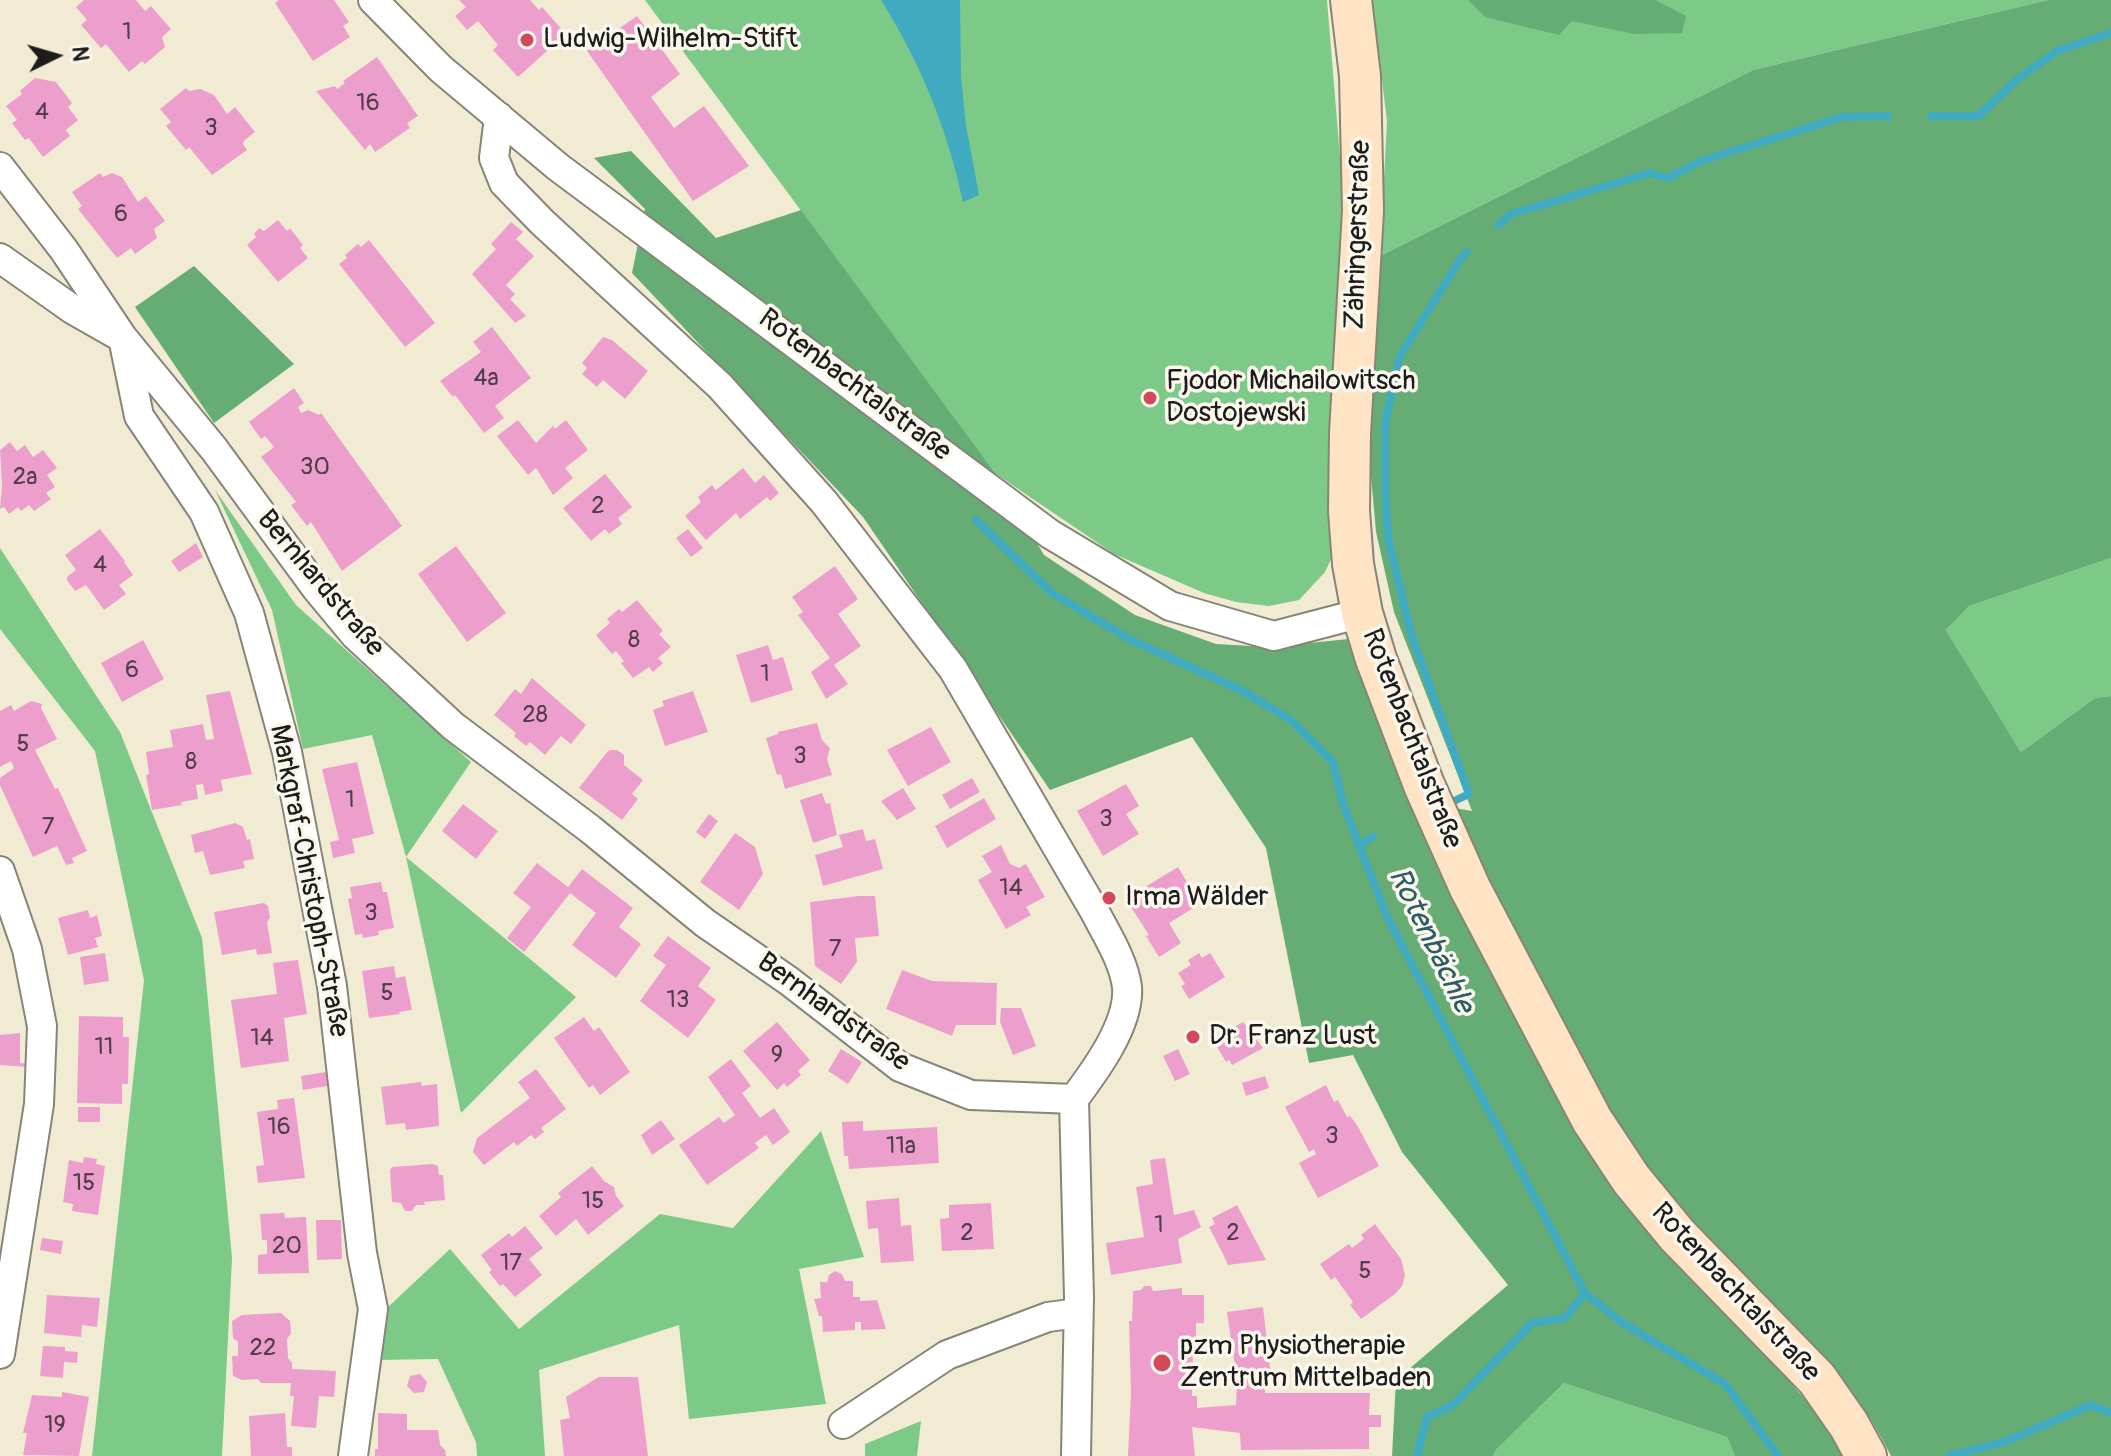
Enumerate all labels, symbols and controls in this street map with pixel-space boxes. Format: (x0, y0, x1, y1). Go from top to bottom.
north arrow (16, 16, 96, 96)
house number: 1 (122, 19, 132, 47)
place label: Ludwig-Wilhelm-Stift (543, 23, 798, 57)
marker: Ludwig-Wilhelm-Stift (518, 31, 536, 49)
text: N (65, 45, 95, 63)
house number: 16 (356, 90, 380, 118)
house number: 4 (35, 99, 49, 127)
house number: 3 (204, 115, 218, 143)
street label: Zähringerstraße (1339, 140, 1379, 330)
house number: 6 (114, 201, 128, 229)
street label: Rotenbachtalstraße (751, 303, 957, 469)
house number: 4a (473, 365, 499, 393)
place label: Fjodor Michailowitsch Dostojewski (1166, 365, 1416, 431)
marker: Fjodor Michailowitsch Dostojewski (1141, 389, 1159, 407)
house number: 30 (300, 454, 330, 482)
house number: 2a (13, 464, 37, 492)
house number: 2 (591, 493, 605, 521)
street label: Bernhardstraße (249, 504, 391, 664)
house number: 4 (93, 552, 107, 580)
street label: Rotenbachtalstraße (1354, 624, 1468, 854)
house number: 8 (628, 627, 640, 655)
house number: 6 (125, 657, 139, 685)
house number: 1 (760, 661, 770, 689)
house number: 28 (522, 702, 548, 730)
street label: Markgraf-Christoph-Straße (261, 722, 355, 1040)
house number: 5 (16, 731, 30, 759)
house number: 3 (793, 743, 807, 771)
house number: 8 (185, 749, 197, 777)
house number: 1 (345, 787, 355, 815)
house number: 3 (1099, 806, 1113, 834)
house number: 7 (42, 814, 54, 842)
water label: Rotenbächle (1379, 863, 1481, 1019)
house number: 14 (999, 875, 1023, 903)
place label: Irma Wälder (1125, 881, 1269, 915)
marker: Irma Wälder (1100, 889, 1118, 907)
house number: 3 (364, 900, 378, 928)
house number: 7 (829, 936, 841, 964)
street label: Bernhardstraße (750, 946, 916, 1080)
house number: 5 (380, 980, 394, 1008)
house number: 13 (667, 987, 689, 1015)
place label: Dr. Franz Lust (1209, 1020, 1376, 1054)
house number: 14 (250, 1025, 274, 1053)
marker: Dr. Franz Lust (1184, 1028, 1202, 1046)
house number: 11 (95, 1034, 113, 1062)
house number: 9 (771, 1042, 783, 1070)
house number: 16 (267, 1114, 291, 1142)
house number: 3 (1325, 1123, 1339, 1151)
house number: 11a (886, 1133, 916, 1161)
house number: 15 (73, 1170, 95, 1198)
house number: 15 (582, 1188, 604, 1216)
street label: Rotenbachtalstraße (1643, 1196, 1827, 1390)
house number: 1 (1154, 1212, 1164, 1240)
house number: 2 (960, 1220, 974, 1248)
house number: 2 (1226, 1220, 1240, 1248)
house number: 20 (272, 1233, 302, 1261)
house number: 17 (500, 1250, 522, 1278)
house number: 5 (1358, 1258, 1372, 1286)
place label: pzm Physiotherapie Zentrum Mittelbaden (1180, 1330, 1431, 1396)
house number: 22 (250, 1335, 276, 1363)
marker: pzm Physiotherapie Zentrum Mittelbaden (1151, 1352, 1173, 1374)
house number: 19 (44, 1412, 66, 1440)

